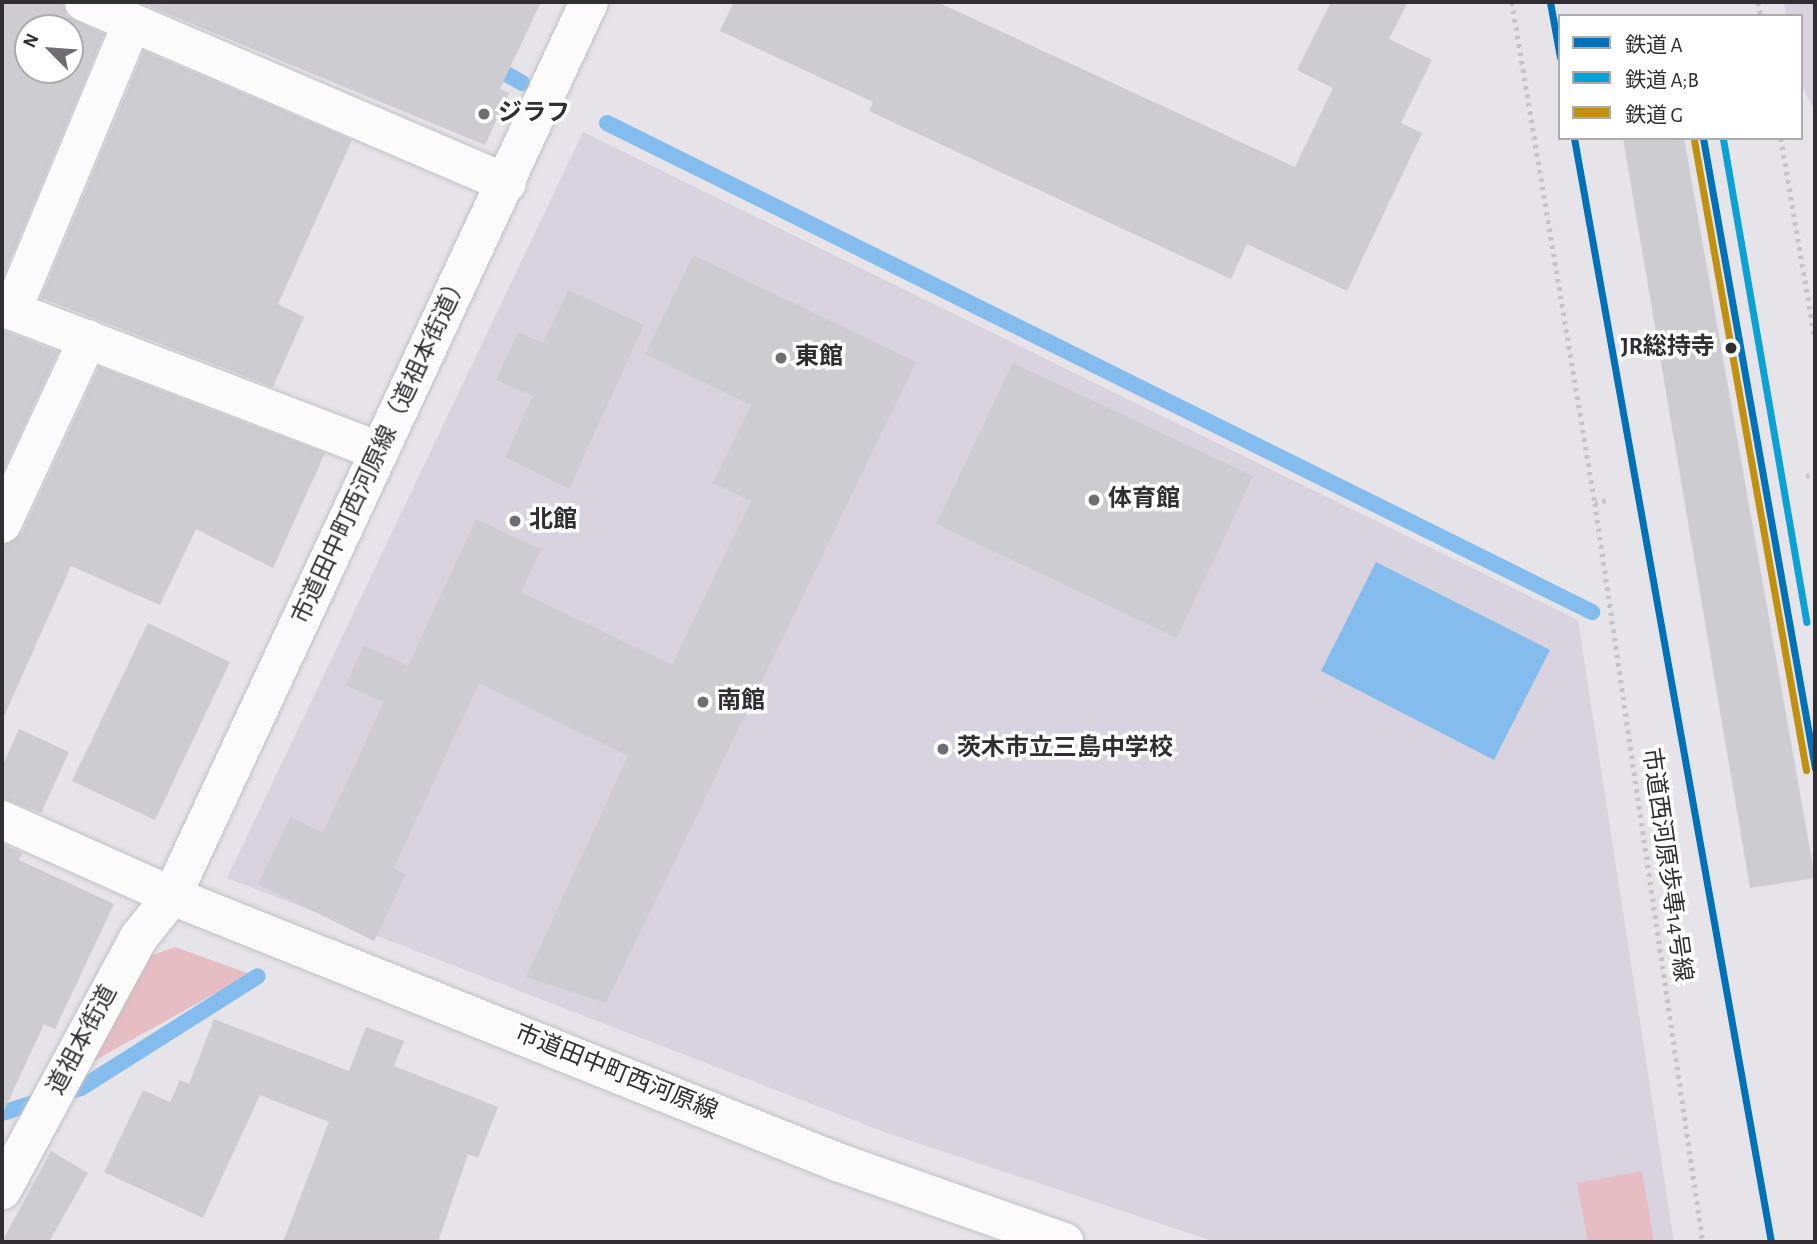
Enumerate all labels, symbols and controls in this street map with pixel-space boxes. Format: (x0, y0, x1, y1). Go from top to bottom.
north arrow (14, 14, 84, 84)
legend (1558, 14, 1803, 140)
text: N (20, 31, 43, 51)
text: 鉄道 A (1625, 35, 1683, 56)
text: 鉄道 A;B (1625, 70, 1699, 91)
place label: ジラフ (498, 100, 570, 128)
text: 鉄道 G (1625, 105, 1683, 126)
marker: ジラフ (476, 106, 492, 122)
street label: 市道田中町西河原線（道祖本街道） (287, 269, 475, 629)
place label: JR総持寺 (1621, 334, 1715, 362)
marker: JR総持寺 (1721, 338, 1741, 358)
place label: 東館 (795, 344, 843, 372)
marker: 東館 (773, 350, 789, 366)
place label: 体育館 (1108, 486, 1180, 514)
marker: 体育館 (1086, 492, 1102, 508)
place label: 北館 (529, 507, 577, 535)
marker: 北館 (507, 513, 523, 529)
place label: 南館 (717, 688, 765, 716)
marker: 南館 (695, 694, 711, 710)
place label: 茨木市立三島中学校 (957, 735, 1173, 763)
marker: 茨木市立三島中学校 (935, 741, 951, 757)
street label: 市道西河原歩専14号線 (1635, 746, 1697, 984)
street label: 道祖本街道 (42, 980, 124, 1100)
street label: 市道田中町西河原線 (510, 1019, 722, 1127)

